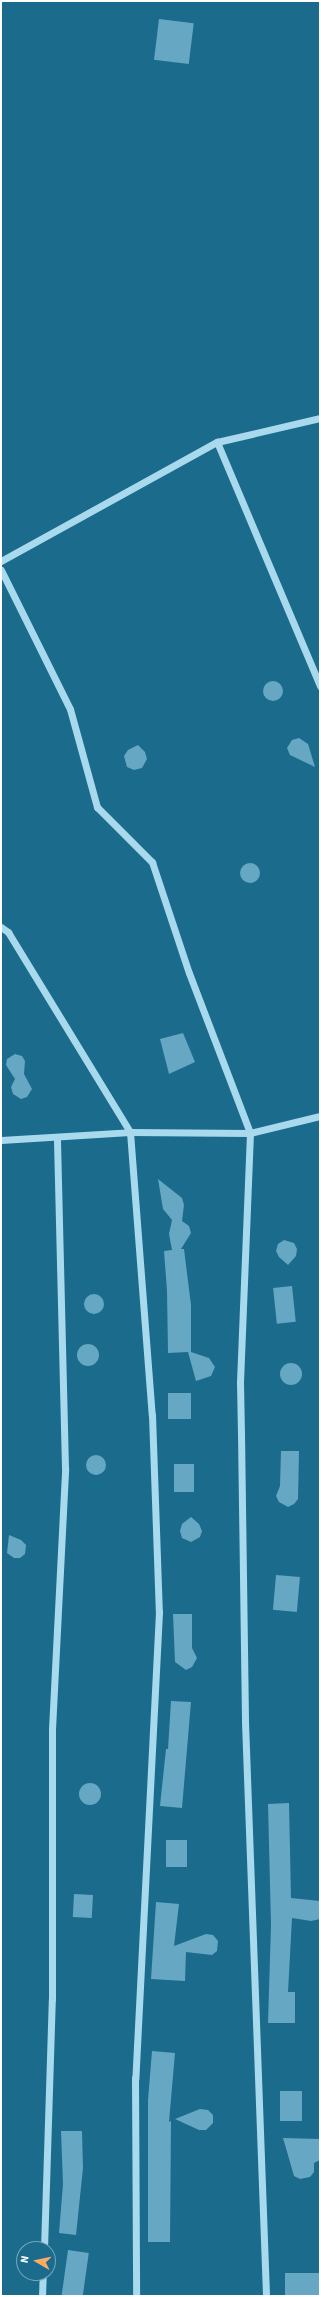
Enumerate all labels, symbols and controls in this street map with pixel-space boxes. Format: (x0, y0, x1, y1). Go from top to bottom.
north arrow (16, 2241, 56, 2281)
text: N (17, 2254, 33, 2264)

